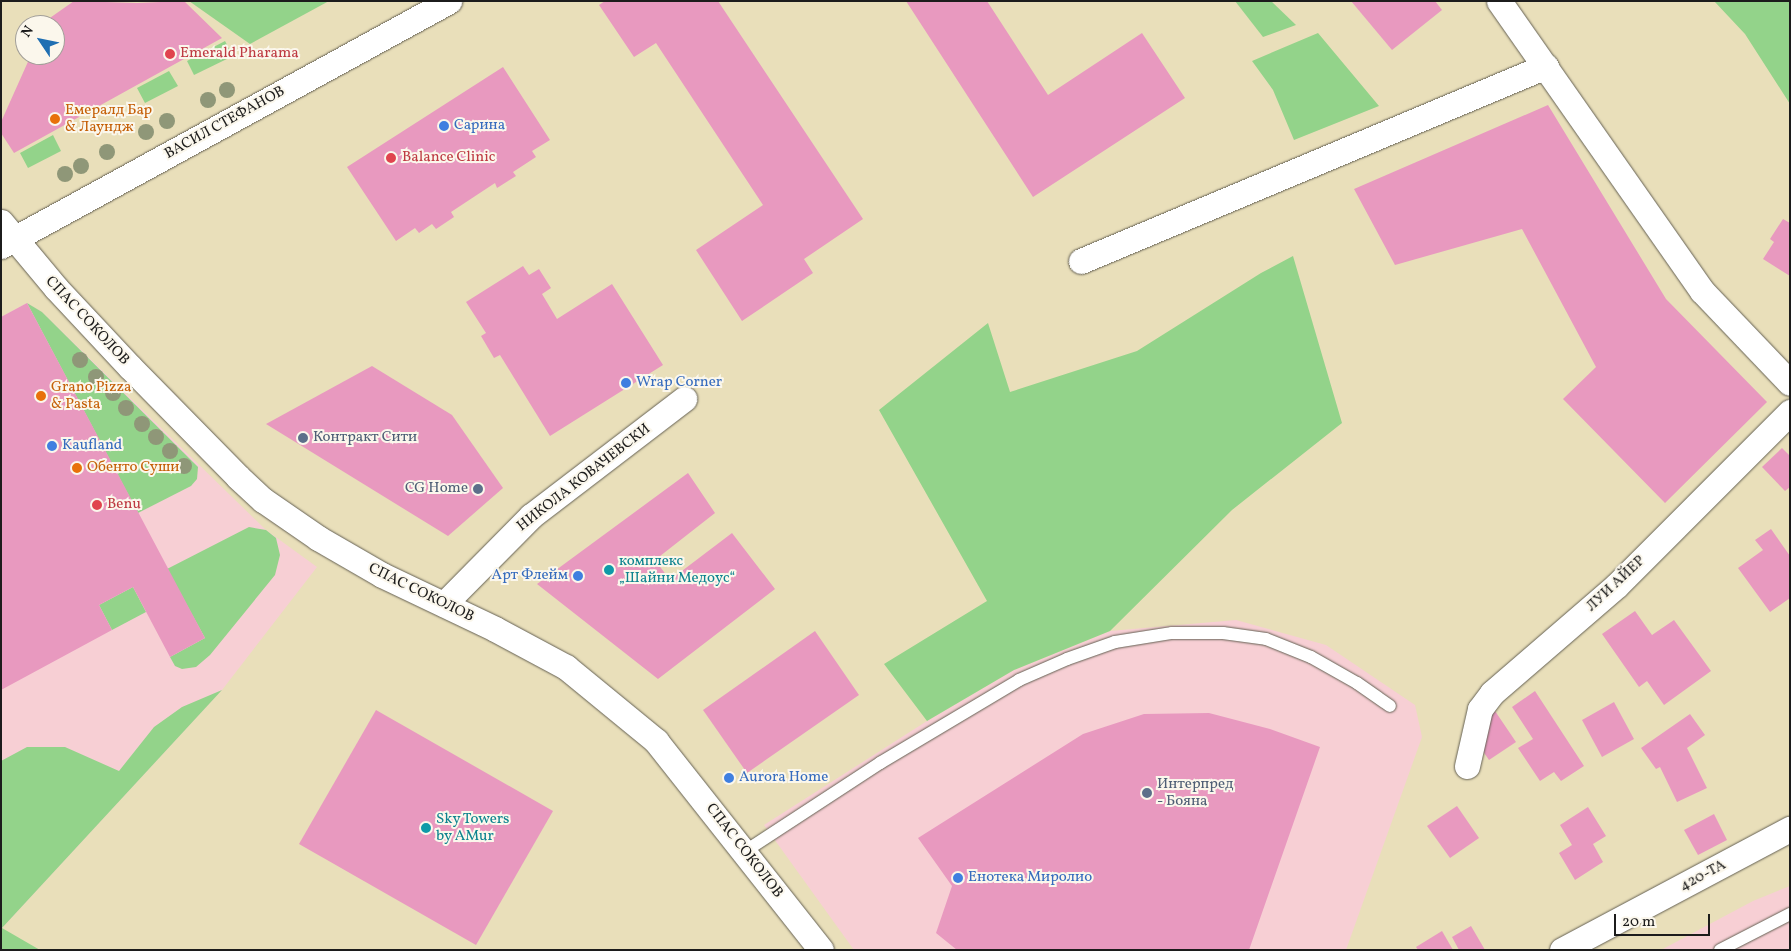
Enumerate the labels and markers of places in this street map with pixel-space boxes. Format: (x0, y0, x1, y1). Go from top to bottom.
place label: Emerald Pharama (180, 45, 299, 63)
marker: Emerald Pharama (164, 48, 176, 60)
place label: Емералд Бар & Лаундж (65, 101, 152, 136)
marker: Емералд Бар & Лаундж (49, 113, 61, 125)
place label: Сарина (454, 117, 505, 135)
marker: Сарина (438, 120, 450, 132)
place label: Balance Clinic (402, 149, 496, 167)
marker: Balance Clinic (384, 151, 398, 165)
place label: Wrap Corner (636, 374, 722, 392)
marker: Wrap Corner (620, 377, 632, 389)
place label: Grano Pizza & Pasta (51, 378, 131, 413)
marker: Grano Pizza & Pasta (35, 390, 47, 402)
place label: Контракт Сити (313, 429, 417, 447)
marker: Контракт Сити (297, 432, 309, 444)
place label: Kaufland (62, 437, 122, 455)
marker: Kaufland (46, 440, 58, 452)
place label: Обенто Суши (87, 459, 179, 477)
marker: Обенто Суши (71, 462, 83, 474)
place label: CG Home (405, 480, 468, 498)
marker: CG Home (472, 483, 484, 495)
place label: Benu (107, 496, 141, 514)
marker: Benu (91, 499, 103, 511)
place label: комплекс „Шайни Медоус“ (619, 552, 735, 587)
marker: комплекс „Шайни Медоус“ (603, 564, 615, 576)
place label: Арт Флейм (492, 567, 568, 585)
marker: Арт Флейм (572, 570, 584, 582)
place label: Aurora Home (739, 769, 828, 787)
marker: Aurora Home (723, 772, 735, 784)
place label: Интерпред - Бояна (1157, 775, 1233, 810)
marker: Интерпред - Бояна (1141, 787, 1153, 799)
place label: Sky Towers by AMur (436, 810, 510, 845)
marker: Sky Towers by AMur (420, 822, 432, 834)
place label: Енотека Миролио (968, 869, 1092, 887)
marker: Енотека Миролио (952, 872, 964, 884)

